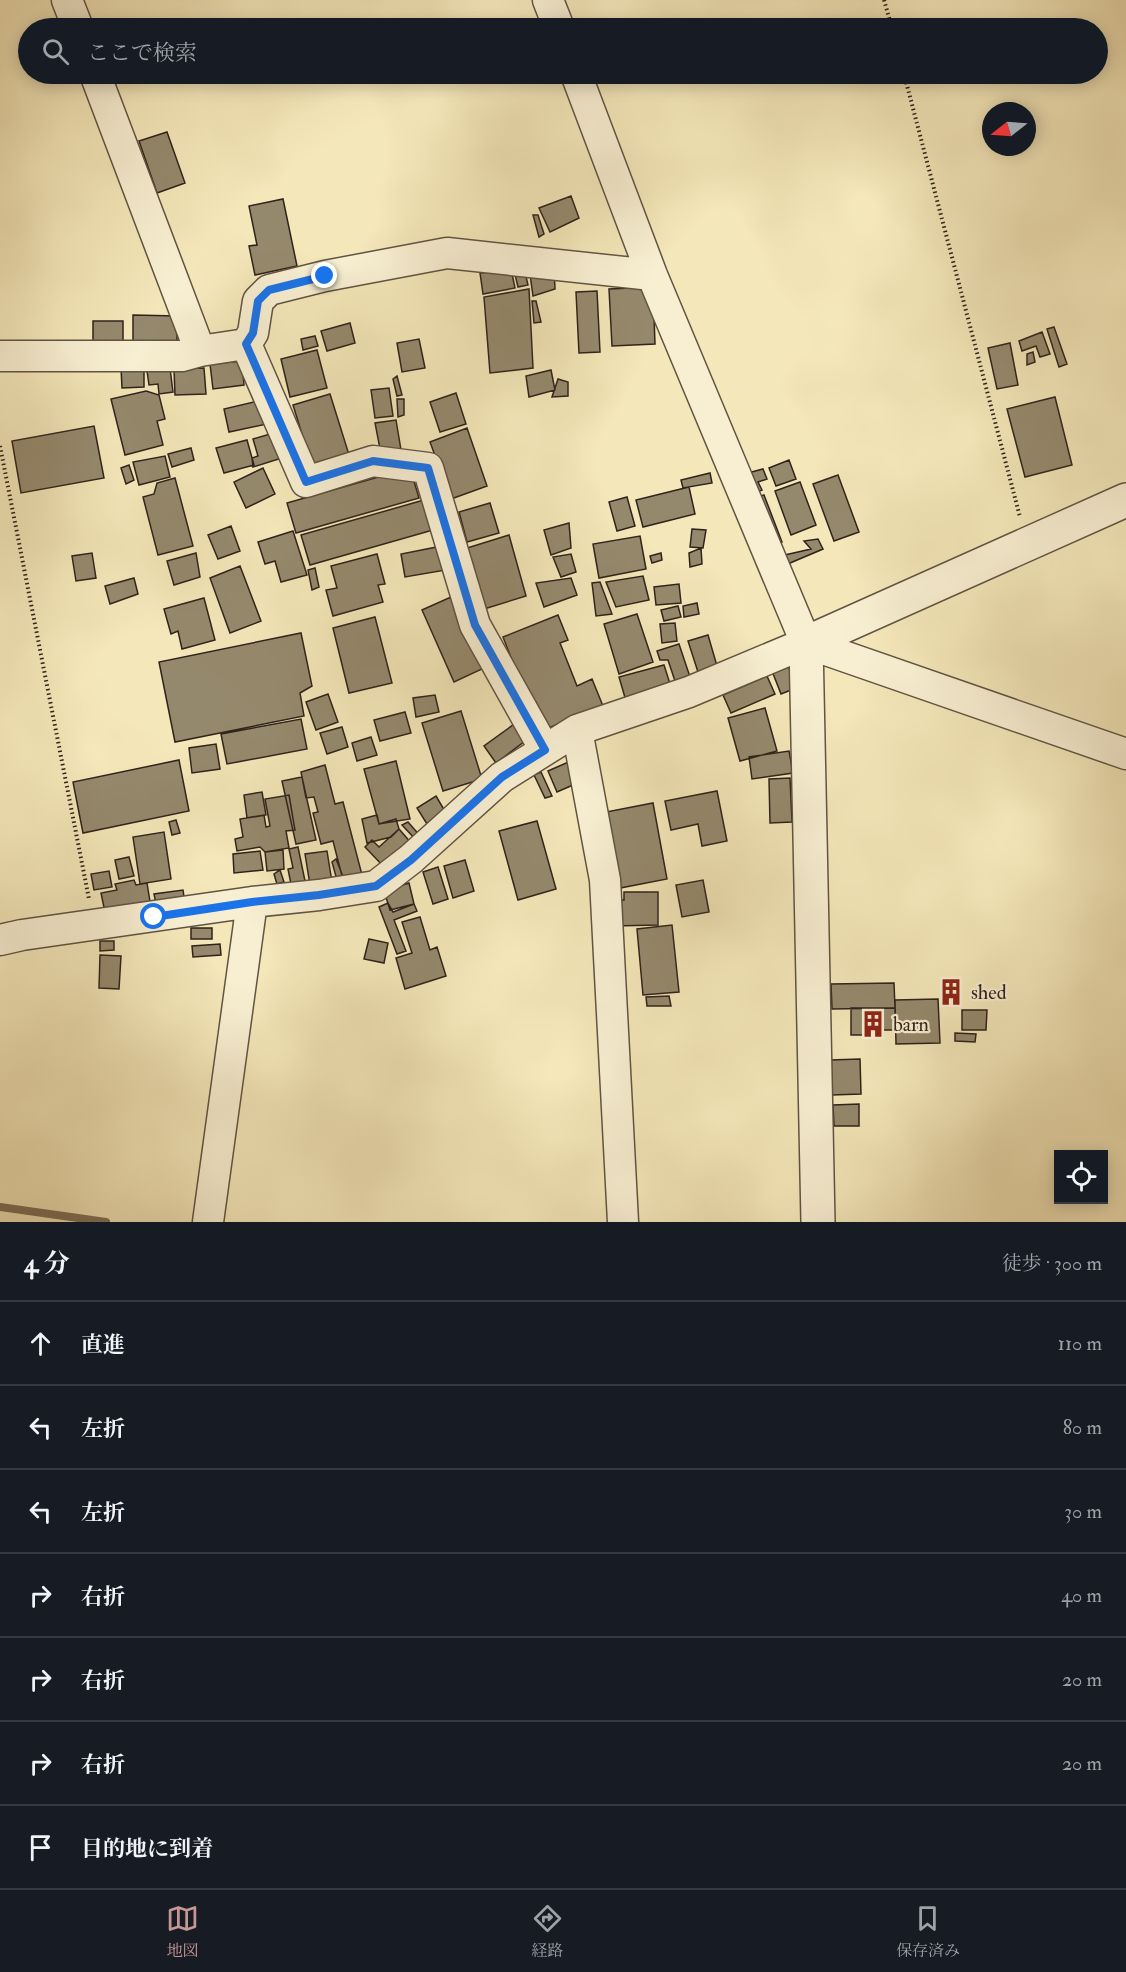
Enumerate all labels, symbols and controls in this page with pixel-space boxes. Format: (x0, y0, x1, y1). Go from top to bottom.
search box (18, 18, 1108, 84)
icon: search (39, 35, 72, 68)
text: ここで検索 (87, 39, 197, 67)
north arrow (982, 102, 1036, 156)
route end (311, 262, 337, 288)
route start (140, 903, 166, 929)
building icon: shed (936, 977, 966, 1007)
place label: shed (971, 980, 1007, 1005)
building icon: barn (858, 1009, 888, 1039)
place label: barn (893, 1012, 929, 1037)
map controls (1054, 1150, 1108, 1204)
button: locate (1054, 1150, 1108, 1204)
text: 4 分 (24, 1248, 70, 1280)
text: 徒歩 · 300 m (1002, 1251, 1102, 1276)
icon: ahead (24, 1327, 57, 1360)
text: 直進 (81, 1331, 125, 1359)
text: 110 m (1058, 1331, 1102, 1356)
icon: left (24, 1411, 57, 1444)
text: 左折 (81, 1415, 125, 1443)
text: 80 m (1063, 1415, 1102, 1440)
icon: left (24, 1495, 57, 1528)
text: 左折 (81, 1499, 125, 1527)
text: 30 m (1064, 1499, 1102, 1524)
icon: right (24, 1579, 57, 1612)
text: 右折 (81, 1583, 125, 1611)
text: 40 m (1061, 1583, 1102, 1608)
icon: right (24, 1663, 57, 1696)
text: 右折 (81, 1667, 125, 1695)
text: 20 m (1062, 1667, 1102, 1692)
icon: right (24, 1747, 57, 1780)
text: 右折 (81, 1751, 125, 1779)
text: 20 m (1062, 1751, 1102, 1776)
icon: arrive (24, 1831, 57, 1864)
text: 目的地に到着 (81, 1835, 213, 1863)
tab: 地図 (166, 1902, 199, 1961)
tab: 経路 (531, 1902, 564, 1961)
tab: 保存済み (896, 1902, 960, 1961)

